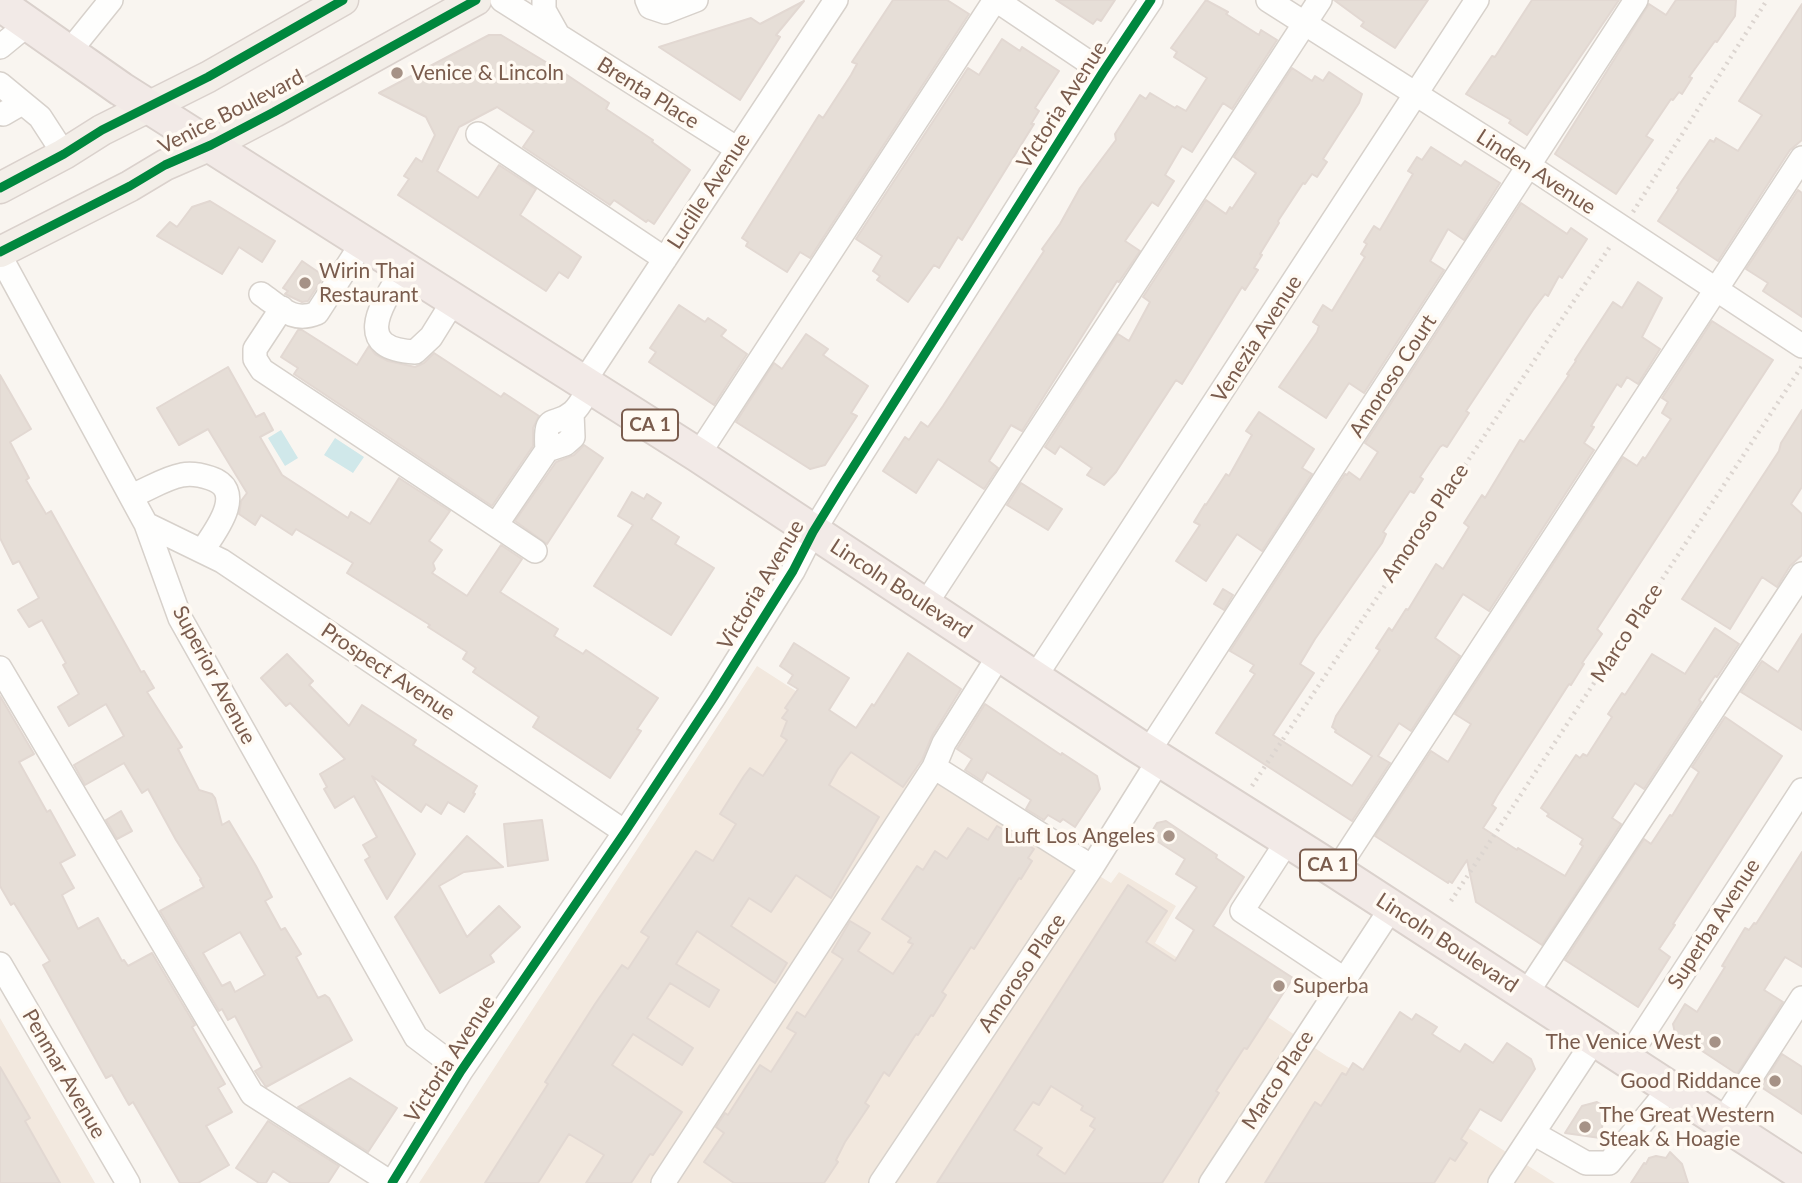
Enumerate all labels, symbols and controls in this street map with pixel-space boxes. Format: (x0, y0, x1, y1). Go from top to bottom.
street label: Victoria Avenue (1011, 37, 1113, 173)
street label: Brenta Place (592, 52, 704, 134)
place label: Venice & Lincoln (411, 60, 564, 86)
street label: Venice Boulevard (154, 65, 308, 159)
marker: Venice & Lincoln (389, 65, 405, 81)
street label: Linden Avenue (1472, 124, 1600, 220)
street label: Lucille Avenue (662, 128, 756, 254)
place label: Wirin Thai Restaurant (319, 258, 418, 308)
street label: Venezia Avenue (1207, 271, 1307, 407)
marker: Wirin Thai Restaurant (297, 275, 313, 291)
street label: Amoroso Court (1344, 310, 1442, 442)
road number: CA 1 (622, 410, 678, 440)
street label: Amoroso Place (1376, 459, 1474, 587)
street label: Victoria Avenue (712, 516, 810, 654)
street label: Lincoln Boulevard (825, 534, 977, 644)
street label: Marco Place (1586, 579, 1668, 687)
street label: Superior Avenue (167, 602, 261, 748)
street label: Prospect Avenue (316, 618, 460, 726)
place label: Luft Los Angeles (1004, 823, 1155, 849)
marker: Luft Los Angeles (1161, 828, 1177, 844)
road number: CA 1 (1300, 850, 1356, 880)
street label: Superba Avenue (1662, 854, 1766, 994)
street label: Lincoln Boulevard (1371, 888, 1523, 998)
street label: Amoroso Place (973, 909, 1071, 1037)
place label: Superba (1293, 973, 1369, 999)
marker: Superba (1271, 978, 1287, 994)
street label: Victoria Avenue (399, 991, 501, 1127)
street label: Penmar Avenue (17, 1005, 111, 1143)
street label: Marco Place (1237, 1026, 1319, 1134)
place label: The Venice West (1546, 1029, 1701, 1055)
marker: The Venice West (1707, 1034, 1723, 1050)
place label: Good Riddance (1620, 1068, 1761, 1094)
marker: Good Riddance (1767, 1073, 1783, 1089)
place label: The Great Western Steak & Hoagie (1599, 1102, 1775, 1152)
marker: The Great Western Steak & Hoagie (1577, 1119, 1593, 1135)

